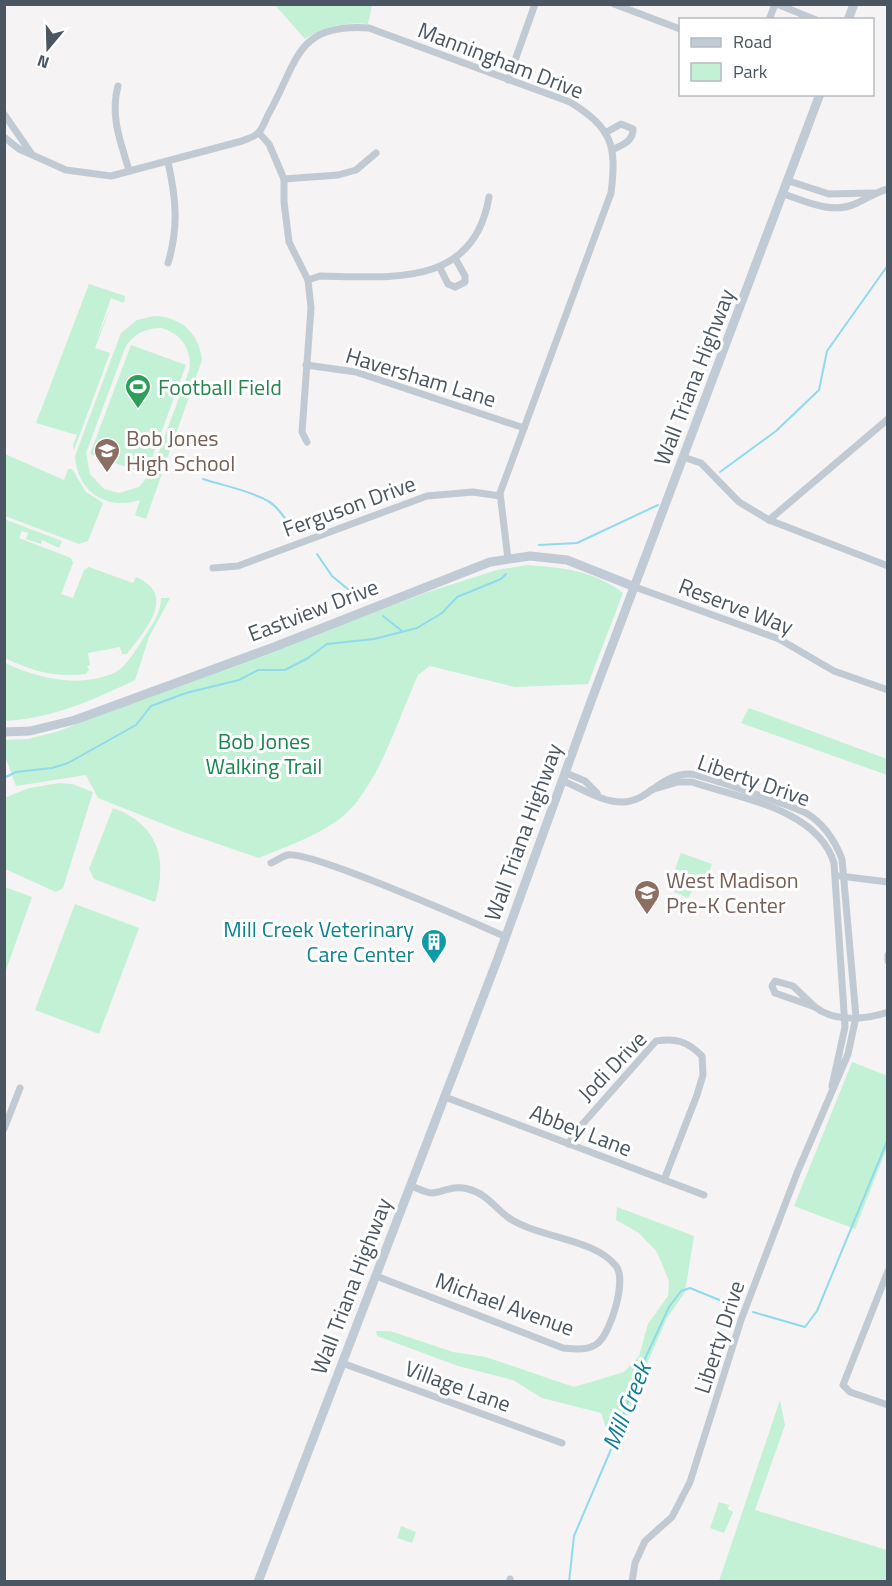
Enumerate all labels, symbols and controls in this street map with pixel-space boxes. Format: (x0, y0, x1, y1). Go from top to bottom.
street label: Manningham Drive (413, 13, 589, 107)
north arrow (18, 18, 78, 78)
legend (679, 18, 874, 96)
text: Road (733, 28, 772, 55)
text: N (34, 49, 52, 75)
text: Park (733, 58, 768, 85)
street label: Wall Triana Highway (645, 283, 743, 470)
street label: Haversham Lane (342, 338, 500, 416)
place label: Football Field (158, 370, 282, 404)
sports icon: Football Field (123, 372, 153, 410)
place label: Bob Jones High School (126, 421, 235, 480)
school or university icon: Bob Jones High School (92, 436, 122, 474)
street label: Ferguson Drive (278, 466, 420, 546)
street label: Reserve Way (674, 569, 799, 644)
street label: Eastview Drive (243, 570, 383, 650)
park label: Bob Jones Walking Trail (206, 724, 322, 783)
street label: Wall Triana Highway (475, 738, 571, 926)
street label: Liberty Drive (693, 745, 815, 815)
place label: West Madison Pre-K Center (666, 863, 799, 922)
school or university icon: West Madison Pre-K Center (632, 878, 662, 916)
place label: Mill Creek Veterinary Care Center (223, 912, 414, 971)
building icon: Mill Creek Veterinary Care Center (419, 927, 449, 965)
street label: Jodi Drive (569, 1023, 655, 1109)
street label: Abbey Lane (525, 1095, 637, 1165)
street label: Wall Triana Highway (302, 1192, 400, 1379)
street label: Michael Avenue (431, 1263, 579, 1345)
street label: Liberty Drive (685, 1276, 753, 1398)
street label: Village Lane (400, 1351, 516, 1421)
water label: Mill Creek (592, 1354, 661, 1455)

